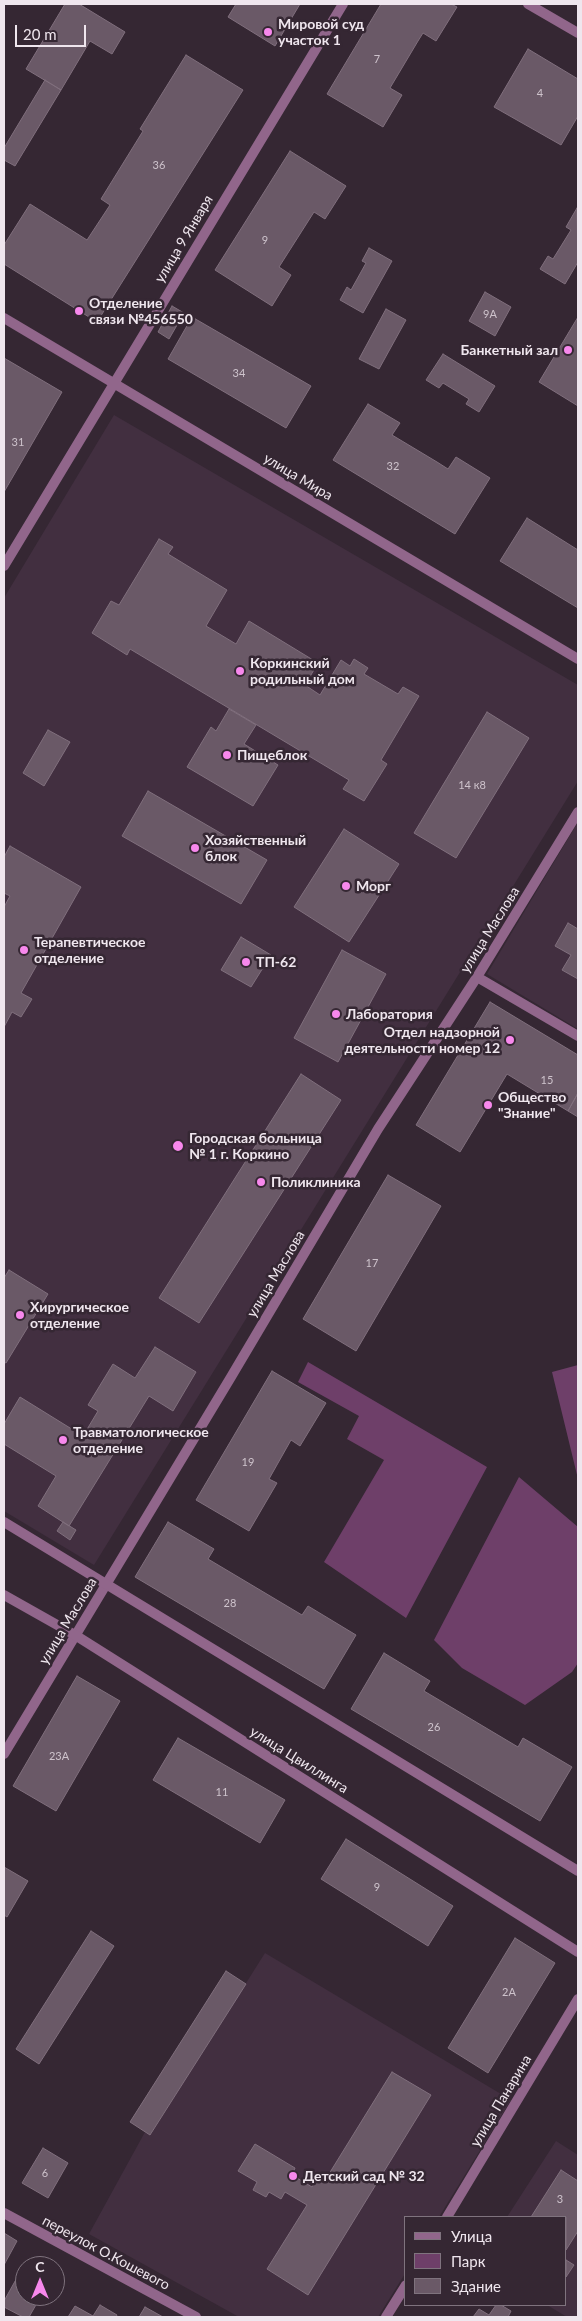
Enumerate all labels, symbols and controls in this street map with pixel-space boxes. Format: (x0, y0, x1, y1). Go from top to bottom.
scale bar (18, 15, 89, 47)
place label: Мировой суд участок 1 (278, 16, 364, 48)
text: 20 m (23, 25, 57, 43)
marker: Мировой суд участок 1 (262, 26, 274, 38)
house number: 7 (374, 52, 380, 66)
house number: 4 (537, 86, 543, 100)
house number: 36 (153, 158, 165, 172)
street label: улица 9 Января (151, 192, 217, 286)
house number: 9 (262, 233, 268, 247)
place label: Отделение связи №456550 (89, 295, 193, 328)
marker: Отделение связи №456550 (73, 305, 85, 317)
house number: 9А (483, 307, 497, 321)
place label: Банкетный зал (460, 342, 558, 358)
marker: Банкетный зал (562, 344, 574, 356)
house number: 34 (233, 366, 245, 380)
house number: 31 (12, 435, 24, 449)
street label: улица Мира (260, 450, 336, 504)
house number: 32 (387, 459, 399, 473)
place label: Коркинский родильный дом (250, 655, 355, 688)
marker: Коркинский родильный дом (234, 665, 246, 677)
place label: Пищеблок (237, 747, 307, 763)
marker: Пищеблок (221, 749, 233, 761)
house number: 14 к8 (458, 778, 486, 792)
place label: Хозяйственный блок (205, 832, 306, 864)
marker: Хозяйственный блок (189, 842, 201, 854)
place label: Морг (356, 878, 391, 894)
marker: Морг (340, 880, 352, 892)
street label: улица Маслова (457, 884, 523, 976)
place label: Терапевтическое отделение (34, 934, 145, 966)
marker: Терапевтическое отделение (18, 944, 30, 956)
place label: ТП-62 (256, 954, 296, 970)
marker: ТП-62 (240, 956, 252, 968)
place label: Лаборатория (346, 1006, 433, 1022)
marker: Лаборатория (330, 1008, 342, 1020)
place label: Отдел надзорной деятельности номер 12 (344, 1024, 500, 1056)
marker: Отдел надзорной деятельности номер 12 (504, 1034, 516, 1046)
house number: 15 (541, 1073, 553, 1087)
place label: Общество "Знание" (498, 1089, 566, 1122)
marker: Общество "Знание" (482, 1099, 494, 1111)
place label: Городская больница № 1 г. Коркино (189, 1130, 322, 1162)
marker: Городская больница № 1 г. Коркино (171, 1139, 185, 1153)
place label: Поликлиника (271, 1174, 361, 1190)
marker: Поликлиника (255, 1176, 267, 1188)
street label: улица Маслова (243, 1228, 309, 1320)
house number: 17 (366, 1256, 378, 1270)
place label: Хирургическое отделение (30, 1299, 129, 1331)
marker: Хирургическое отделение (14, 1309, 26, 1321)
place label: Травматологическое отделение (73, 1424, 209, 1456)
marker: Травматологическое отделение (57, 1434, 69, 1446)
house number: 19 (242, 1455, 254, 1469)
street label: улица Маслова (35, 1575, 101, 1667)
house number: 28 (224, 1596, 236, 1610)
house number: 26 (428, 1720, 440, 1734)
street label: улица Цвиллинга (247, 1723, 351, 1797)
house number: 23А (49, 1749, 69, 1763)
house number: 11 (216, 1785, 228, 1799)
house number: 9 (374, 1880, 380, 1894)
house number: 2А (502, 1985, 516, 1999)
street label: улица Панарина (467, 2052, 535, 2150)
house number: 6 (42, 2166, 48, 2180)
place label: Детский сад № 32 (303, 2168, 425, 2184)
marker: Детский сад № 32 (287, 2170, 299, 2182)
house number: 3 (557, 2192, 563, 2206)
street label: переулок О.Кошевого (39, 2212, 173, 2294)
legend (404, 2216, 567, 2306)
text: Улица (451, 2227, 492, 2245)
text: Парк (451, 2252, 485, 2270)
north arrow (15, 2256, 65, 2306)
text: С (35, 2258, 45, 2275)
text: Здание (451, 2277, 501, 2295)

